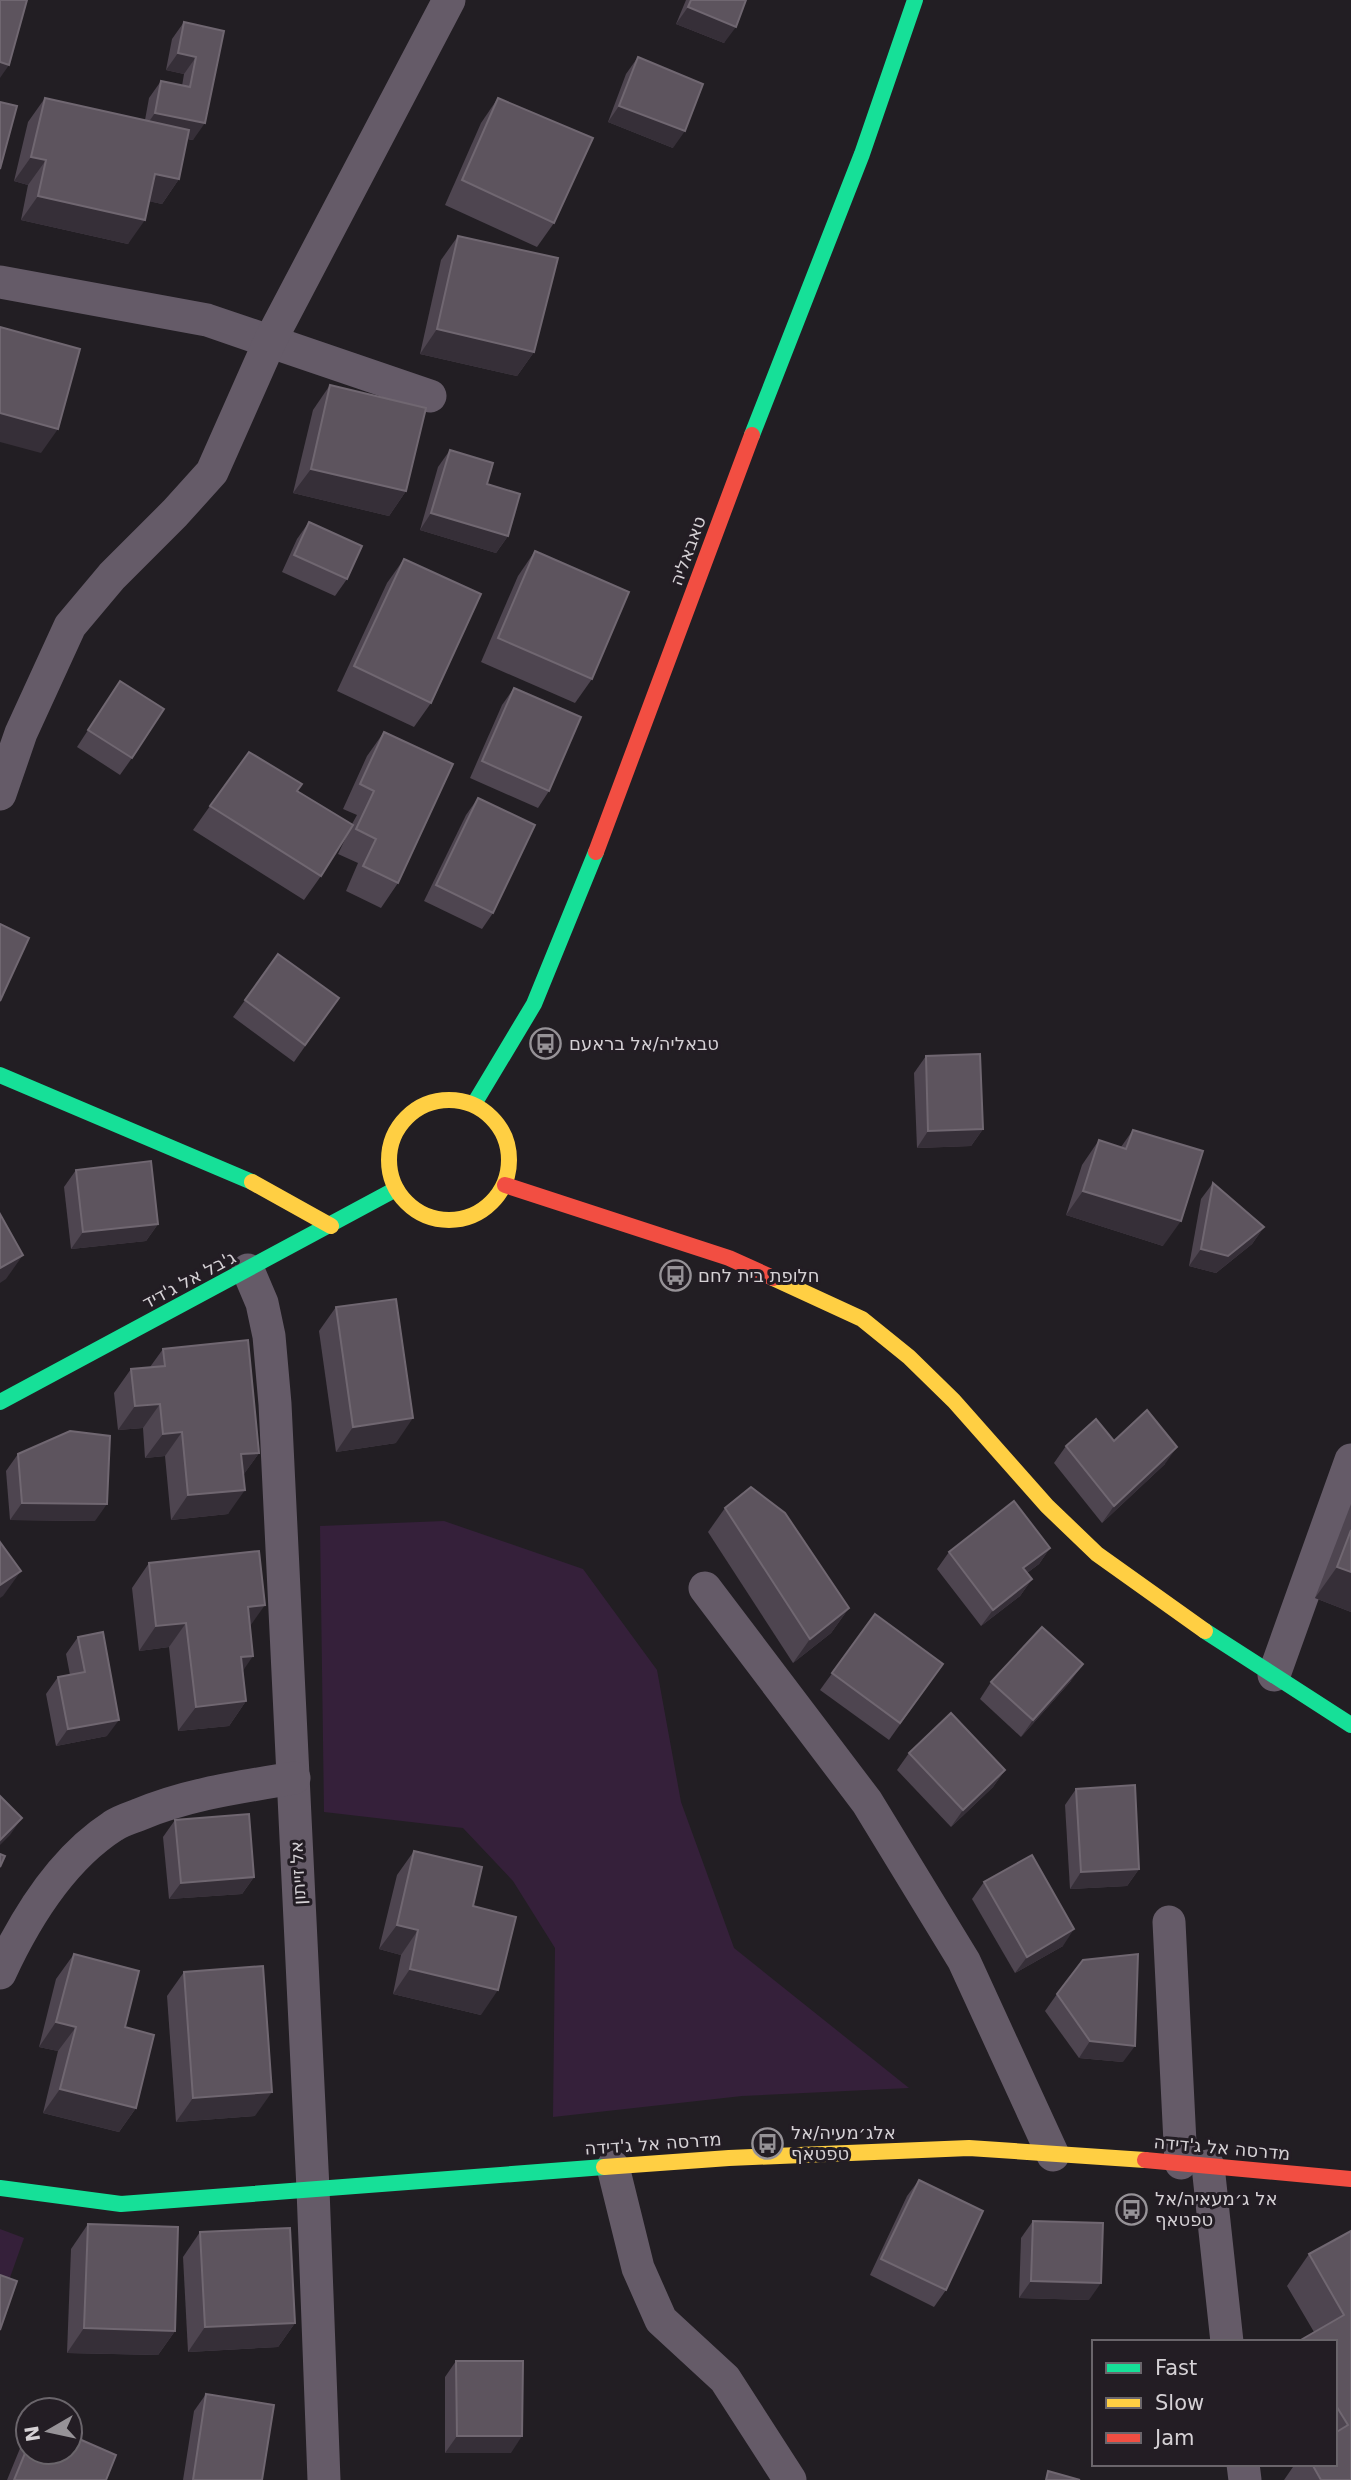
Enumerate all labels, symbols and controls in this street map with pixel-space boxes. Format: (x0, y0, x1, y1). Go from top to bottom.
street label: טאבאליה (665, 513, 710, 588)
bus stop icon: טבאליה/אל בראעם (529, 1027, 563, 1061)
place label: טבאליה/אל בראעם (569, 1033, 719, 1054)
street label: ג'בל אל ג'דיד (138, 1246, 239, 1313)
bus stop icon: חלופת בית לחם (658, 1259, 692, 1293)
place label: חלופת בית לחם (698, 1265, 820, 1286)
street label: אל זייתון (285, 1841, 310, 1905)
place label: אלג׳מעיה/אל טפטאף (791, 2122, 896, 2164)
bus stop icon: אלג׳מעיה/אל טפטאף (751, 2126, 785, 2160)
street label: מדרסה אל ג'דידה (584, 2128, 722, 2159)
street label: מדרסה אל ג'דידה (1153, 2131, 1291, 2164)
place label: אל ג׳מעאיה/אל טפטאף (1155, 2188, 1278, 2230)
bus stop icon: אל ג׳מעאיה/אל טפטאף (1115, 2192, 1149, 2226)
legend (1092, 2340, 1337, 2466)
text: Fast (1155, 2356, 1197, 2380)
text: Slow (1155, 2391, 1204, 2415)
north arrow (14, 2396, 84, 2466)
text: N (20, 2424, 44, 2443)
text: Jam (1153, 2426, 1195, 2450)

